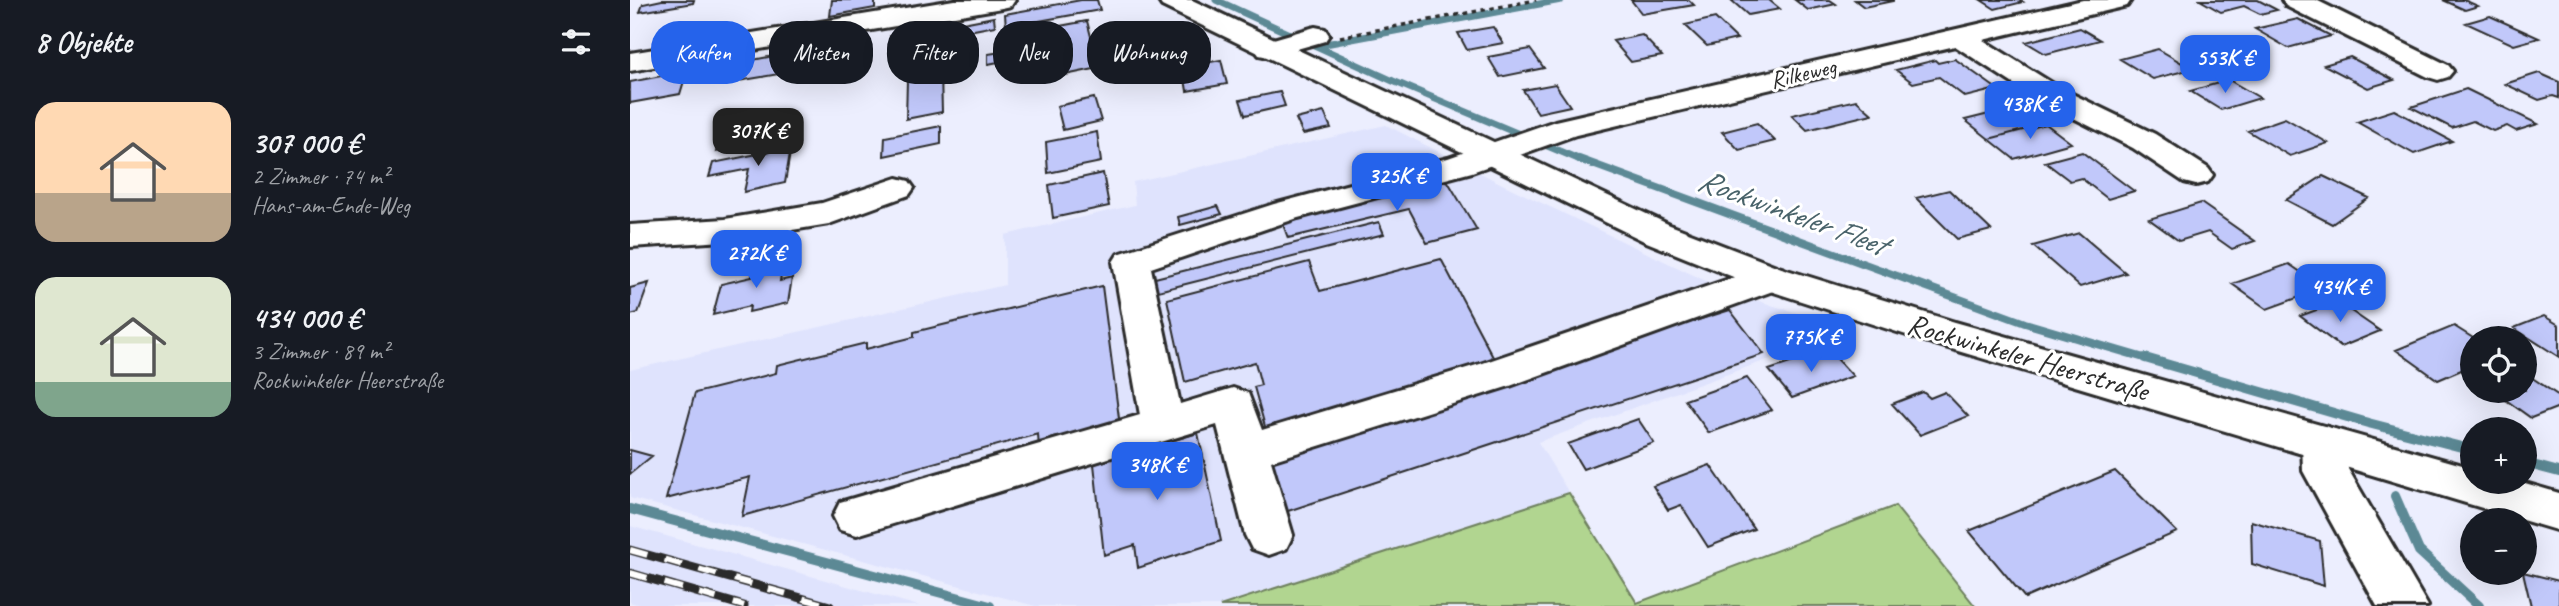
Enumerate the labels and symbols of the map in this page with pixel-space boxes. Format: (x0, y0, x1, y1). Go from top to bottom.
pin: 553K € (2168, 36, 2282, 95)
street label: Rilkeweg (1767, 51, 1840, 95)
pin: 438K € (1973, 82, 2087, 141)
pin: 307K € (701, 108, 815, 168)
pin: 325K € (1340, 154, 1454, 213)
water label: Rockwinkeler Fleet (1693, 159, 1899, 268)
pin: 272K € (699, 230, 813, 290)
pin: 434K € (2283, 264, 2397, 324)
street label: Rockwinkeler Heerstraße (1903, 304, 2155, 410)
pin: 775K € (1754, 314, 1868, 374)
pin: 348K € (1100, 442, 1214, 502)

